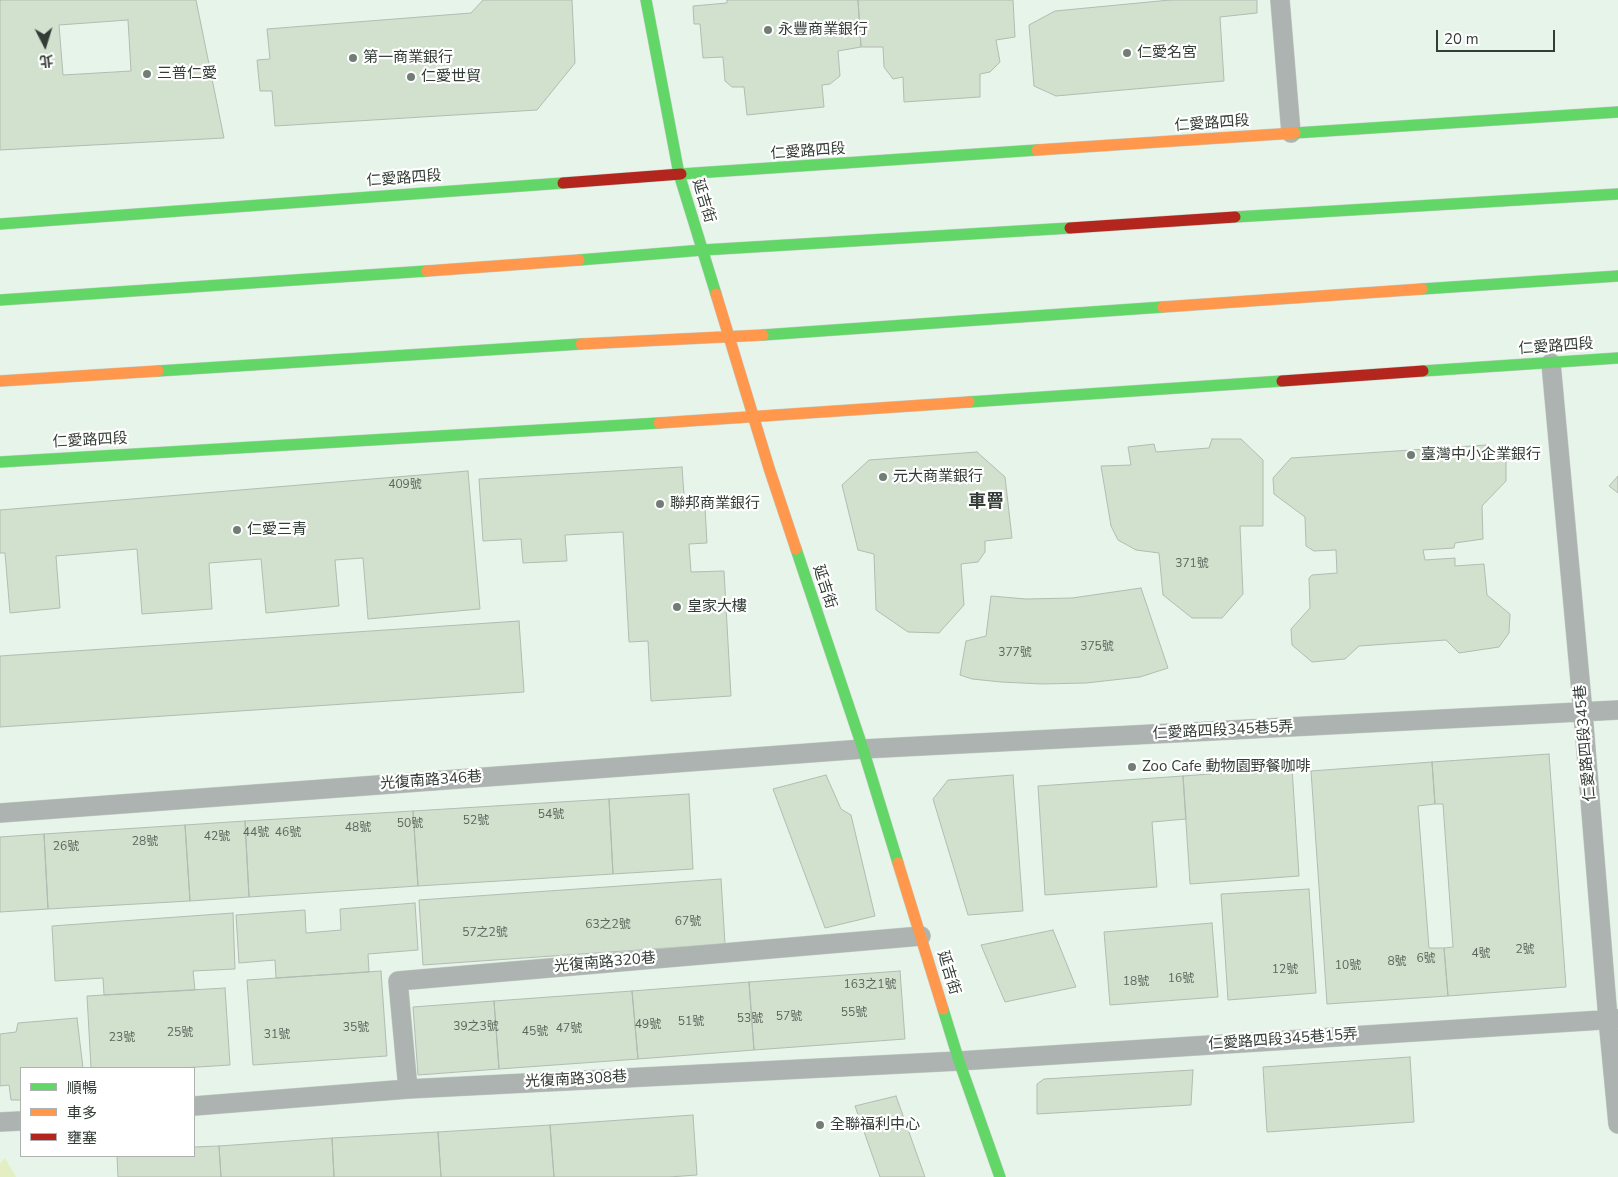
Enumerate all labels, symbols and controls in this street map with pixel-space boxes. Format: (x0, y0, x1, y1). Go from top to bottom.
north arrow (20, 20, 70, 70)
scale bar (1438, 20, 1557, 52)
place label: 永豐商業銀行 (778, 21, 868, 39)
marker: 永豐商業銀行 (762, 24, 774, 36)
text: 20 m (1444, 29, 1479, 49)
place label: 仁愛名宮 (1137, 44, 1197, 62)
marker: 仁愛名宮 (1121, 47, 1133, 59)
place label: 第一商業銀行 (363, 49, 453, 67)
text: 北 (39, 50, 54, 71)
marker: 第一商業銀行 (347, 52, 359, 64)
place label: 三普仁愛 (157, 65, 217, 83)
marker: 三普仁愛 (141, 68, 153, 80)
place label: 仁愛世貿 (421, 68, 481, 86)
marker: 仁愛世貿 (405, 71, 417, 83)
street label: 仁愛路四段 (1174, 112, 1250, 136)
street label: 仁愛路四段 (770, 140, 846, 164)
street label: 仁愛路四段 (366, 167, 442, 191)
street label: 延吉街 (688, 177, 718, 225)
street label: 仁愛路四段 (1518, 335, 1594, 359)
street label: 仁愛路四段 (52, 430, 128, 452)
place label: 臺灣中小企業銀行 (1421, 446, 1541, 464)
marker: 臺灣中小企業銀行 (1405, 449, 1417, 461)
place label: 元大商業銀行 (893, 468, 983, 486)
marker: 元大商業銀行 (877, 471, 889, 483)
house number: 409號 (388, 478, 422, 492)
district label: 車罾 (968, 492, 1004, 514)
place label: 聯邦商業銀行 (670, 495, 760, 513)
marker: 聯邦商業銀行 (654, 498, 666, 510)
place label: 仁愛三青 (247, 521, 307, 539)
marker: 仁愛三青 (231, 524, 243, 536)
house number: 371號 (1175, 557, 1209, 571)
street label: 延吉街 (808, 563, 840, 611)
place label: 皇家大樓 (687, 598, 747, 616)
marker: 皇家大樓 (671, 601, 683, 613)
house number: 375號 (1080, 640, 1114, 654)
house number: 377號 (998, 646, 1032, 660)
street label: 仁愛路四段345巷 (1572, 684, 1600, 802)
street label: 仁愛路四段345巷5弄 (1152, 718, 1294, 744)
place label: Zoo Cafe 動物園野餐咖啡 (1142, 758, 1311, 776)
marker: Zoo Cafe 動物園野餐咖啡 (1126, 761, 1138, 773)
street label: 光復南路346巷 (379, 768, 483, 794)
house number: 54號 (538, 808, 564, 822)
house number: 52號 (463, 814, 489, 828)
house number: 50號 (397, 817, 423, 831)
house number: 48號 (345, 821, 371, 835)
house number: 44號 (243, 826, 269, 840)
house number: 46號 (275, 826, 301, 840)
house number: 42號 (204, 830, 230, 844)
house number: 28號 (132, 835, 158, 849)
house number: 26號 (53, 840, 79, 854)
house number: 67號 (675, 915, 701, 929)
house number: 63之2號 (585, 918, 631, 932)
house number: 57之2號 (462, 926, 508, 940)
house number: 2號 (1515, 943, 1535, 957)
house number: 4號 (1471, 947, 1491, 961)
street label: 延吉街 (933, 949, 963, 997)
street label: 光復南路320巷 (553, 950, 657, 976)
house number: 6號 (1416, 952, 1436, 966)
house number: 8號 (1387, 955, 1407, 969)
house number: 10號 (1335, 959, 1361, 973)
house number: 12號 (1272, 963, 1298, 977)
house number: 16號 (1168, 972, 1194, 986)
house number: 18號 (1123, 975, 1149, 989)
house number: 163之1號 (844, 978, 896, 992)
house number: 55號 (841, 1006, 867, 1020)
house number: 57號 (776, 1010, 802, 1024)
house number: 53號 (737, 1012, 763, 1026)
house number: 51號 (678, 1015, 704, 1029)
house number: 49號 (635, 1018, 661, 1032)
house number: 39之3號 (453, 1020, 499, 1034)
house number: 35號 (343, 1021, 369, 1035)
house number: 47號 (556, 1022, 582, 1036)
house number: 45號 (522, 1025, 548, 1039)
house number: 25號 (167, 1026, 193, 1040)
street label: 仁愛路四段345巷15弄 (1208, 1026, 1358, 1054)
house number: 31號 (264, 1028, 290, 1042)
house number: 23號 (109, 1031, 135, 1045)
legend (20, 1067, 195, 1157)
street label: 光復南路308巷 (525, 1068, 627, 1092)
text: 順暢 (67, 1078, 97, 1098)
text: 車多 (67, 1103, 97, 1123)
place label: 全聯福利中心 (830, 1116, 920, 1134)
marker: 全聯福利中心 (814, 1119, 826, 1131)
text: 壅塞 (67, 1128, 97, 1148)

